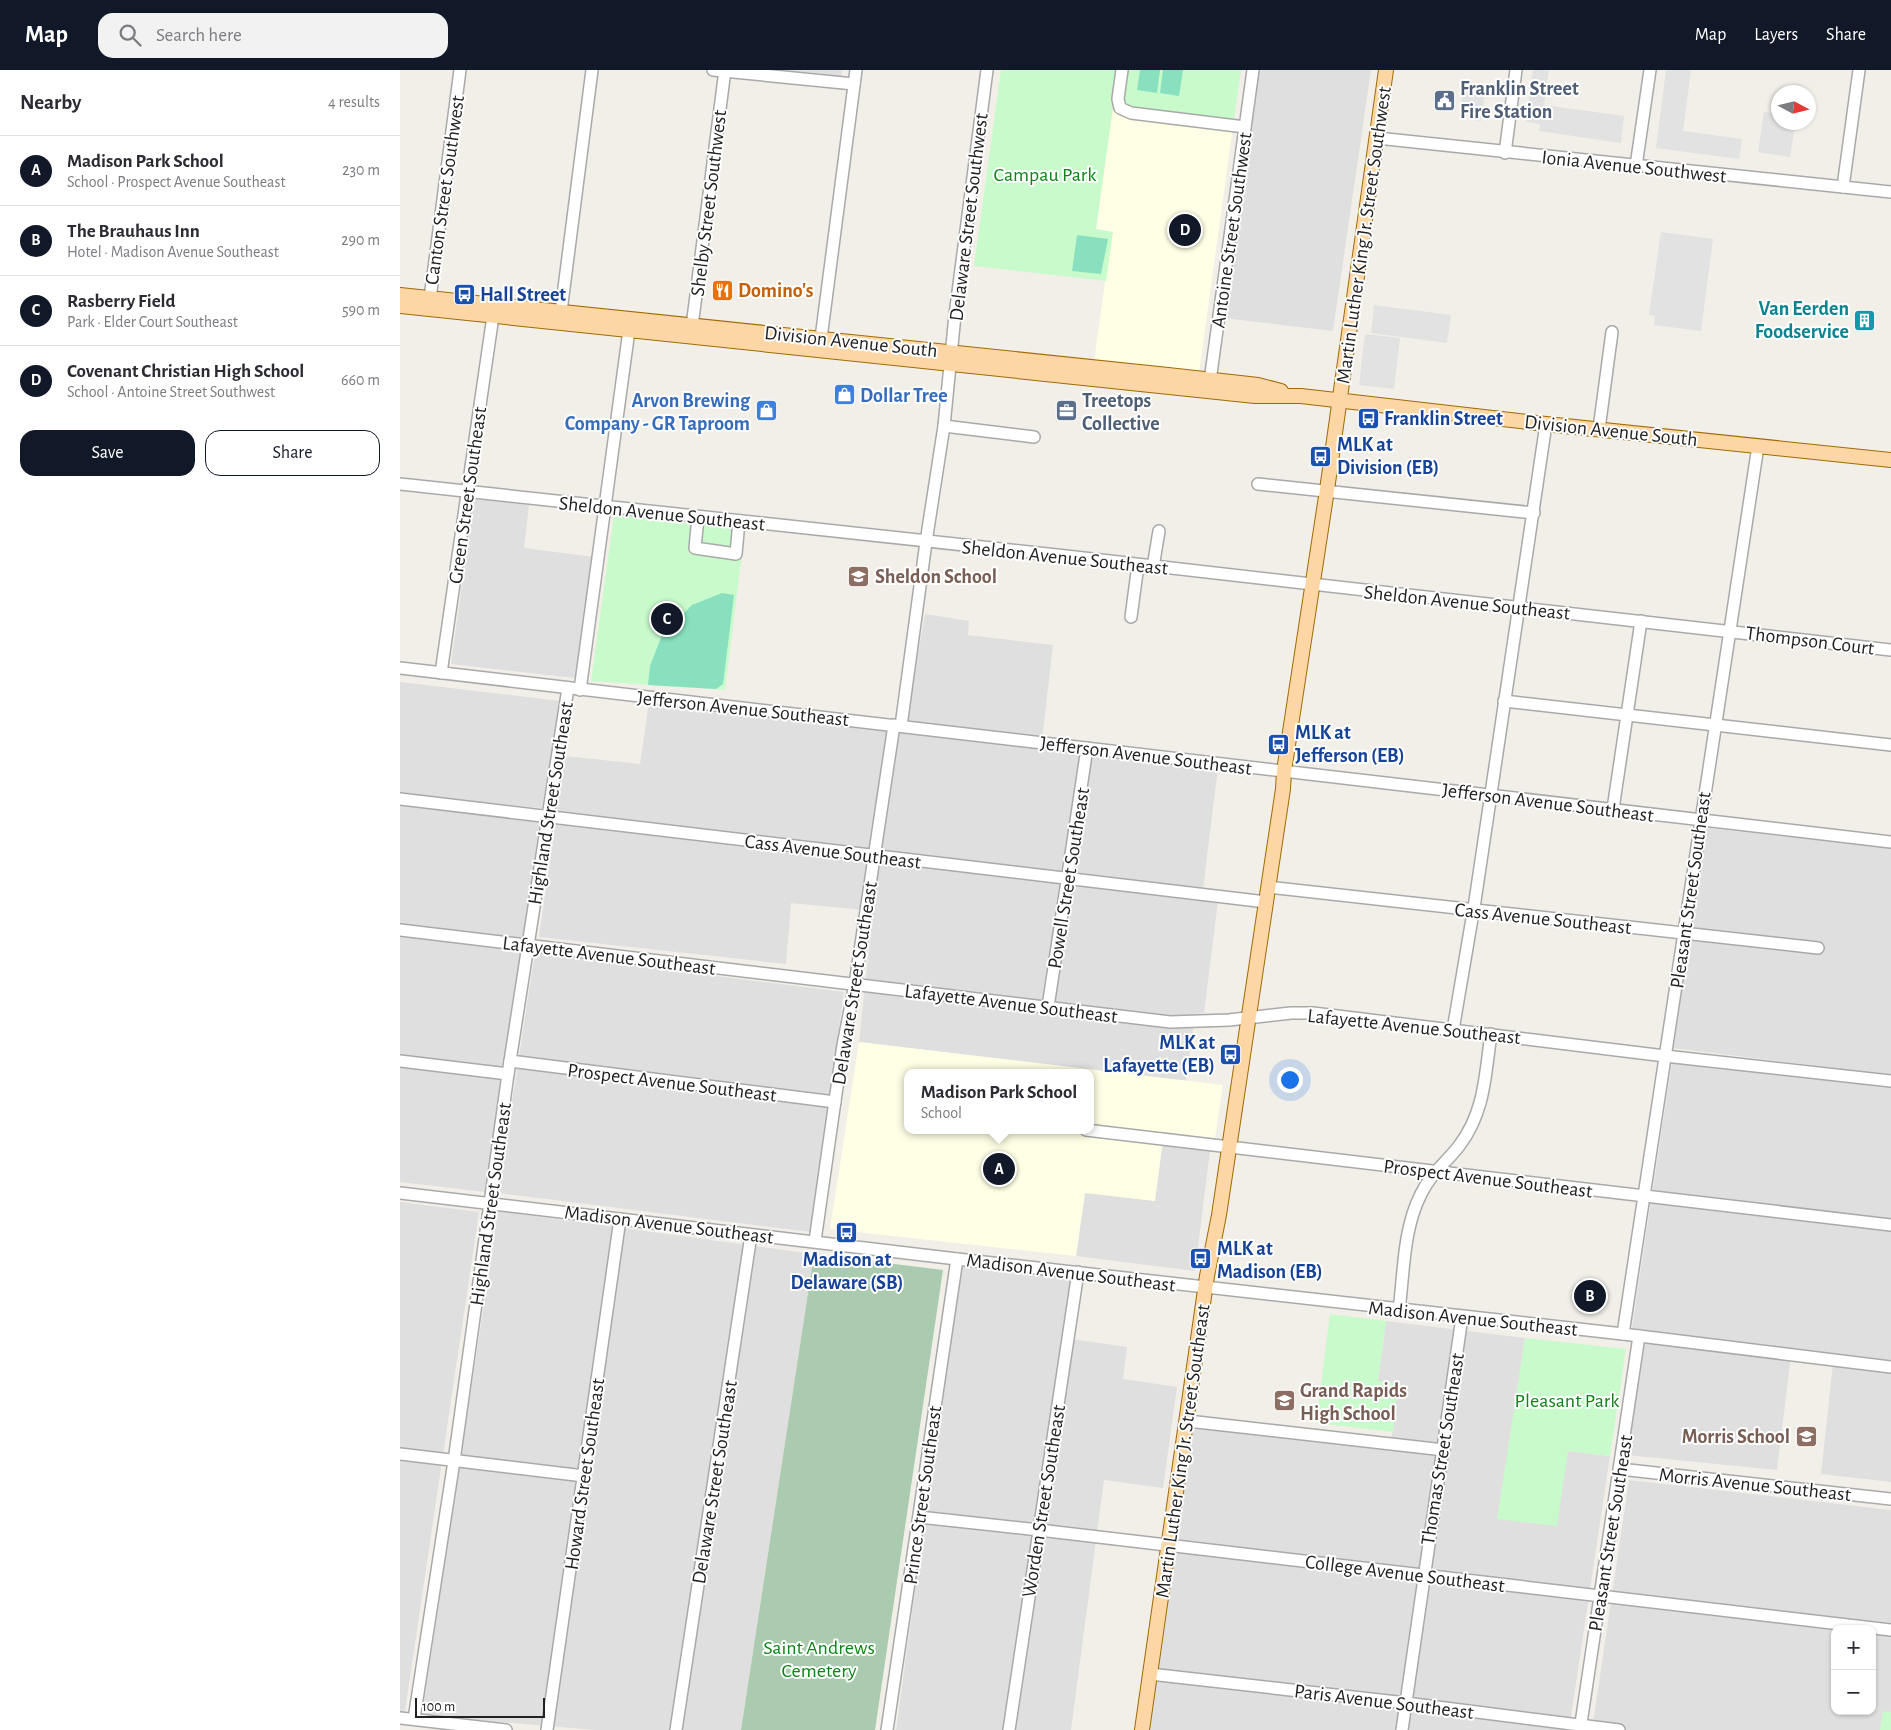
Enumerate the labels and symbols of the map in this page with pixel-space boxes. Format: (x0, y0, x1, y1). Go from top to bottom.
place label: Franklin Street Fire Station (1460, 79, 1579, 122)
street label: Martin Luther King Jr. Street Southwest (1333, 85, 1395, 385)
north arrow (1771, 85, 1816, 130)
public building icon: Franklin Street Fire Station (1432, 88, 1456, 112)
street label: Canton Street Southwest (422, 93, 468, 286)
street label: Shelby Street Southwest (688, 108, 730, 297)
street label: Delaware Street Southwest (946, 111, 992, 322)
street label: Antoine Street Southwest (1208, 130, 1256, 329)
street label: Ionia Avenue Southwest (1541, 147, 1728, 187)
park label: Campau Park (994, 165, 1096, 185)
pin: D (1169, 211, 1201, 249)
restaurant icon: Domino's (710, 278, 734, 302)
place label: Domino's (738, 281, 814, 301)
bus stop icon: Hall Street (452, 282, 476, 306)
place label: Hall Street (480, 285, 566, 305)
place label: Van Eerden Foodservice (1755, 299, 1849, 342)
building icon: Van Eerden Foodservice (1853, 308, 1877, 332)
street label: Division Avenue South (763, 323, 938, 361)
shop icon: Dollar Tree (832, 383, 856, 407)
place label: Dollar Tree (860, 386, 948, 406)
place label: Arvon Brewing Company - GR Taproom (565, 391, 751, 434)
place label: Treetops Collective (1082, 391, 1160, 434)
shop icon: Arvon Brewing Company - GR Taproom (754, 399, 778, 423)
office icon: Treetops Collective (1054, 399, 1078, 423)
street label: Green Street Southeast (446, 405, 490, 585)
bus stop icon: Franklin Street (1356, 406, 1380, 430)
place label: Franklin Street (1384, 409, 1503, 429)
street label: Division Avenue South (1523, 412, 1698, 450)
place label: MLK at Division (EB) (1337, 435, 1439, 478)
bus stop icon: MLK at Division (EB) (1309, 444, 1333, 468)
street label: Sheldon Avenue Southeast (558, 493, 767, 535)
street label: Sheldon Avenue Southeast (961, 537, 1170, 579)
school or university icon: Sheldon School (847, 564, 871, 588)
place label: Sheldon School (875, 567, 997, 587)
street label: Sheldon Avenue Southeast (1363, 582, 1572, 624)
pin: C (651, 600, 683, 638)
street label: Thompson Court (1745, 623, 1876, 659)
street label: Jefferson Avenue Southeast (636, 688, 850, 730)
street label: Highland Street Southeast (525, 700, 577, 906)
place label: MLK at Jefferson (EB) (1295, 723, 1405, 766)
bus stop icon: MLK at Jefferson (EB) (1267, 732, 1291, 756)
street label: Jefferson Avenue Southeast (1039, 733, 1253, 779)
street label: Jefferson Avenue Southeast (1441, 780, 1655, 826)
street label: Powell Street Southeast (1045, 786, 1093, 970)
street label: Pleasant Street Southeast (1667, 790, 1715, 990)
street label: Cass Avenue Southeast (744, 831, 923, 873)
street label: Delaware Street Southeast (829, 879, 881, 1086)
street label: Cass Avenue Southeast (1454, 900, 1633, 938)
street label: Lafayette Avenue Southeast (501, 933, 717, 979)
street label: Lafayette Avenue Southeast (903, 981, 1119, 1027)
street label: Lafayette Avenue Southeast (1306, 1006, 1522, 1048)
place label: MLK at Lafayette (EB) (1103, 1033, 1215, 1076)
bus stop icon: MLK at Lafayette (EB) (1219, 1042, 1243, 1066)
street label: Prospect Avenue Southeast (566, 1060, 778, 1106)
your location (1277, 1067, 1303, 1093)
street label: Highland Street Southeast (467, 1101, 515, 1307)
pin: A (983, 1150, 1015, 1188)
street label: Prospect Avenue Southeast (1382, 1156, 1594, 1202)
street label: Madison Avenue Southeast (563, 1202, 775, 1248)
bus stop icon: Madison at Delaware (SB) (835, 1221, 859, 1245)
place label: MLK at Madison (EB) (1217, 1239, 1323, 1282)
bus stop icon: MLK at Madison (EB) (1189, 1247, 1213, 1271)
place label: Madison at Delaware (SB) (790, 1250, 904, 1293)
street label: Madison Avenue Southeast (965, 1250, 1177, 1296)
pin: B (1574, 1277, 1606, 1315)
street label: Madison Avenue Southeast (1367, 1298, 1579, 1340)
street label: Martin Luther King Jr. Street Southeast (1152, 1302, 1214, 1599)
street label: Thomas Street Southeast (1418, 1351, 1468, 1547)
street label: Howard Street Southeast (562, 1376, 608, 1571)
street label: Delaware Street Southeast (689, 1378, 741, 1585)
place label: Grand Rapids High School (1300, 1381, 1407, 1424)
school or university icon: Grand Rapids High School (1272, 1389, 1296, 1413)
park label: Pleasant Park (1515, 1391, 1619, 1411)
street label: Worden Street Southeast (1019, 1403, 1069, 1599)
street label: Prince Street Southeast (901, 1404, 946, 1586)
school or university icon: Morris School (1794, 1424, 1818, 1448)
place label: Morris School (1682, 1427, 1790, 1447)
street label: Pleasant Street Southeast (1586, 1433, 1637, 1633)
street label: Morris Avenue Southeast (1658, 1465, 1853, 1505)
street label: College Avenue Southeast (1304, 1552, 1506, 1596)
park label: Saint Andrews Cemetery (763, 1638, 875, 1681)
street label: Paris Avenue Southeast (1293, 1681, 1475, 1723)
scale bar (415, 1695, 545, 1718)

